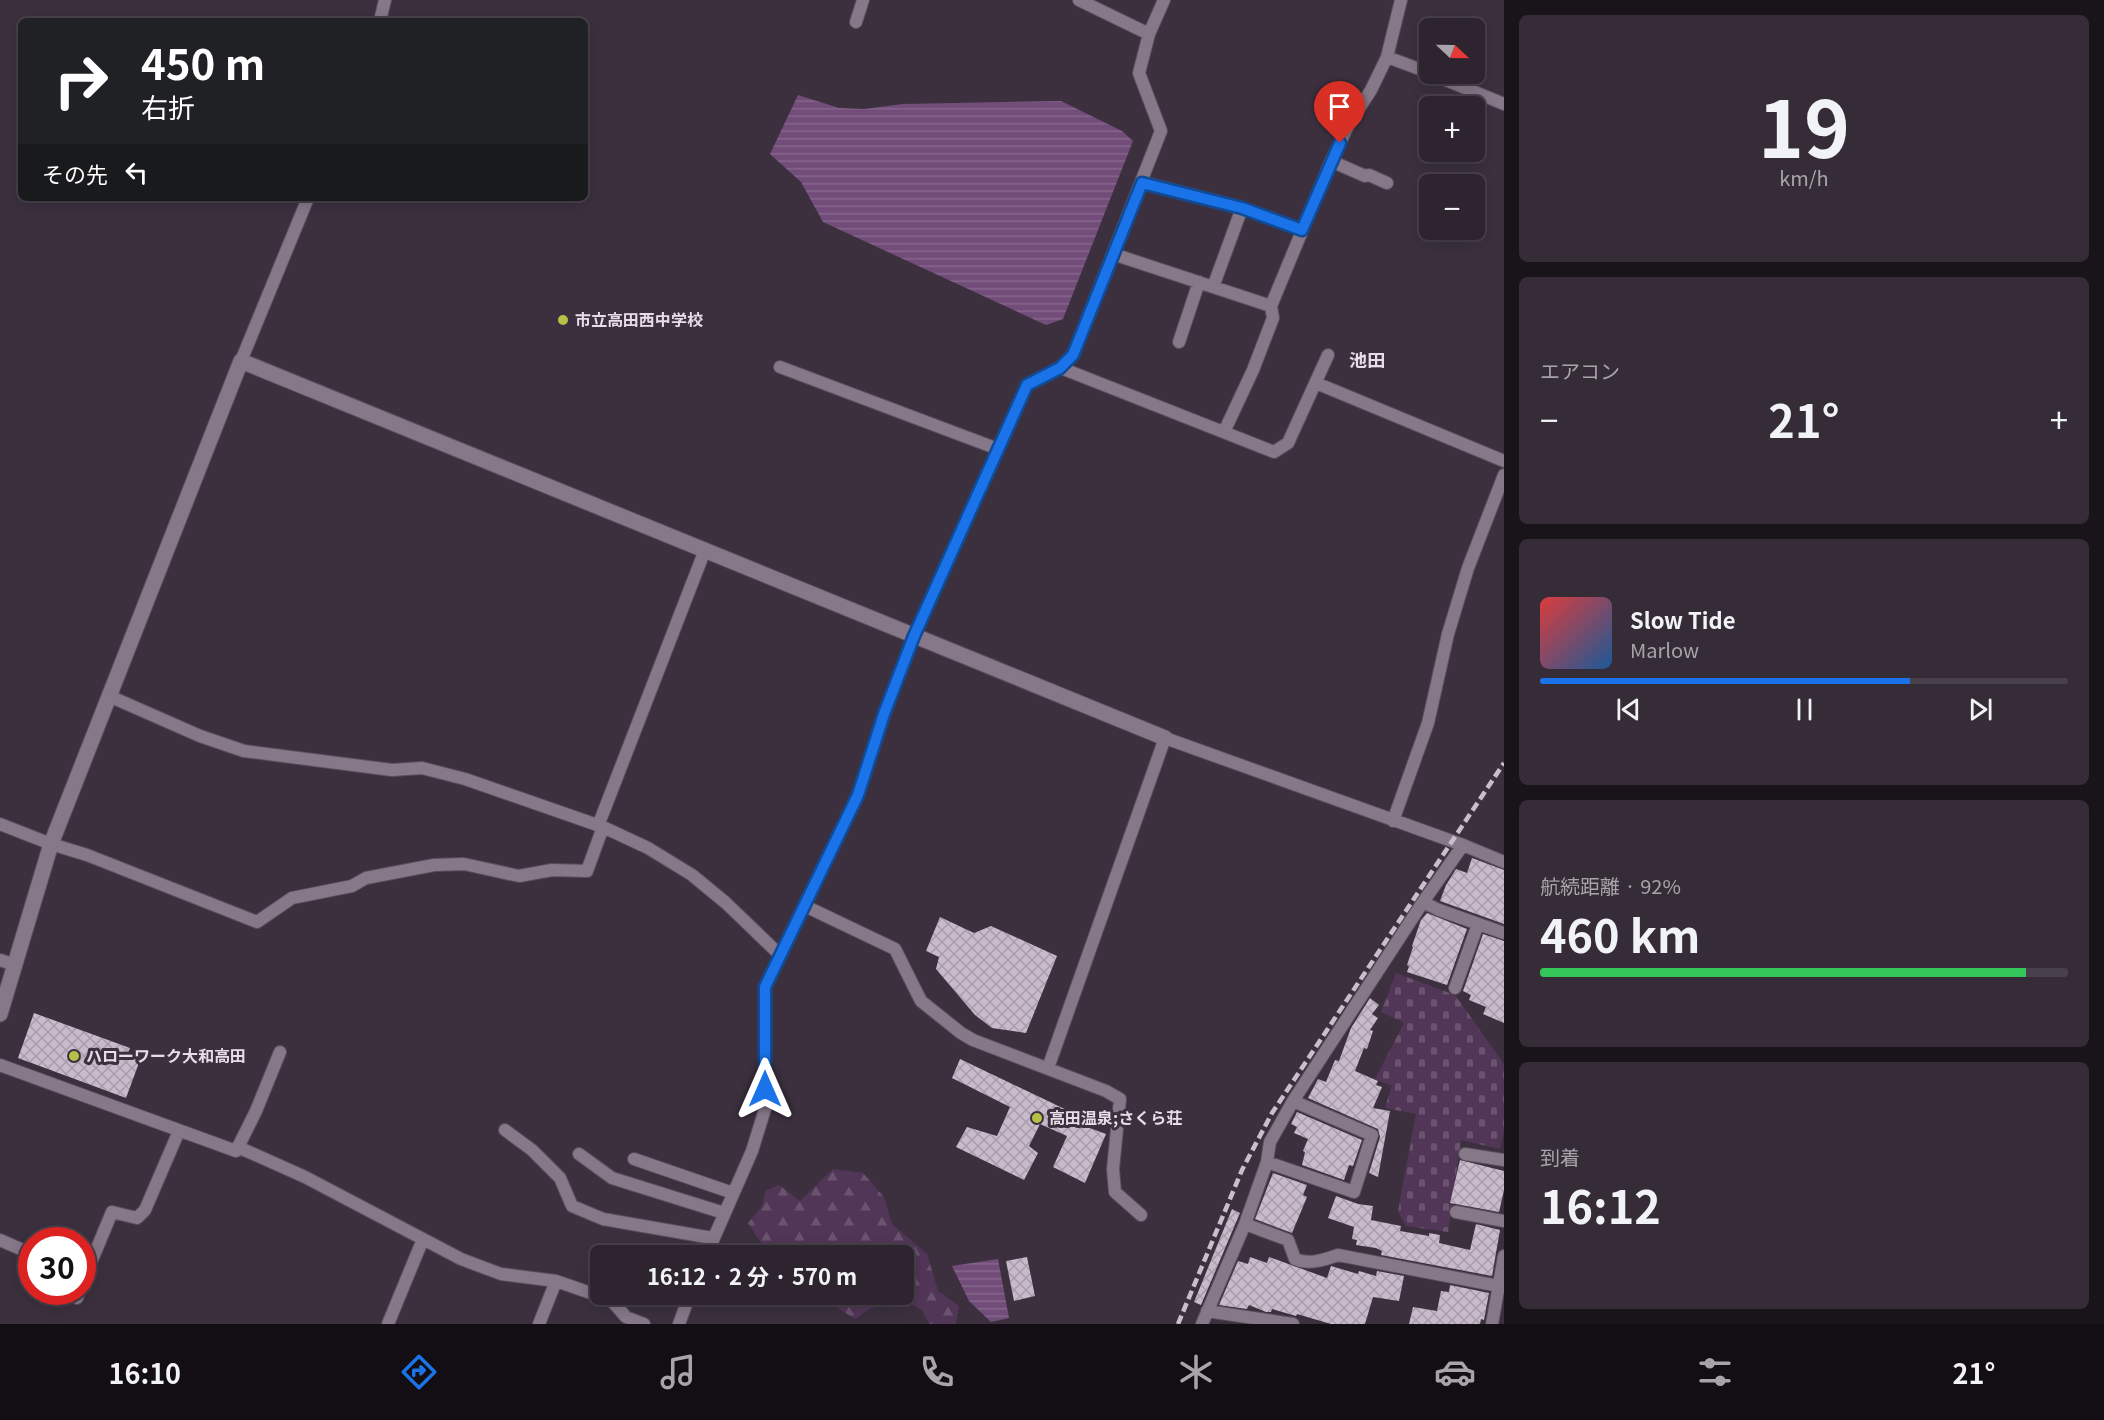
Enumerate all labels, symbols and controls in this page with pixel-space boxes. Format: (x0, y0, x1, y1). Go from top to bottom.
north arrow (1419, 18, 1485, 84)
map controls (1419, 18, 1485, 240)
text: 450 m (141, 31, 265, 92)
icon: right (42, 42, 120, 120)
text: 19 (1758, 68, 1850, 180)
pin (1314, 81, 1365, 143)
text: 右折 (141, 87, 195, 126)
icon: arrive (1323, 90, 1356, 123)
button: + (1419, 96, 1485, 162)
icon: left (120, 156, 153, 189)
text: その先 (42, 157, 108, 189)
text: km/h (1779, 163, 1829, 192)
button: − (1419, 174, 1485, 240)
place label: 市立高田西中学校 (575, 307, 703, 331)
marker: 市立高田西中学校 (556, 313, 570, 327)
district label: 池田 (1349, 346, 1385, 372)
text: エアコン (1540, 356, 1620, 385)
text: 21° (1768, 386, 1840, 451)
text: − (1540, 395, 1558, 443)
text: + (2050, 395, 2068, 443)
text: Slow Tide (1630, 603, 1736, 635)
text: Marlow (1630, 635, 1699, 664)
icon: previous (1612, 693, 1645, 726)
icon: pause (1788, 693, 1821, 726)
icon: next (1964, 693, 1997, 726)
text: 航続距離 · 92% (1540, 871, 1681, 900)
text: 460 km (1540, 901, 1700, 966)
place label: ハローワーク大和高田 (86, 1043, 246, 1067)
marker: ハローワーク大和高田 (67, 1049, 81, 1063)
position arrow (733, 1057, 797, 1121)
place label: 高田温泉;さくら荘 (1049, 1105, 1182, 1129)
marker: 高田温泉;さくら荘 (1030, 1111, 1044, 1125)
text: 到着 (1540, 1142, 1580, 1171)
text: 16:12 (1540, 1172, 1661, 1237)
speed limit sign: 30 (18, 1227, 96, 1305)
text: 16:12 · 2 分 · 570 m (647, 1259, 857, 1291)
icon: directions (398, 1351, 440, 1393)
icon: music (657, 1351, 699, 1393)
icon: phone (916, 1351, 958, 1393)
icon: climate (1175, 1351, 1217, 1393)
icon: car (1434, 1351, 1476, 1393)
icon: filters (1694, 1351, 1736, 1393)
text: 16:10 (109, 1353, 181, 1392)
text: 21° (1953, 1353, 1995, 1392)

